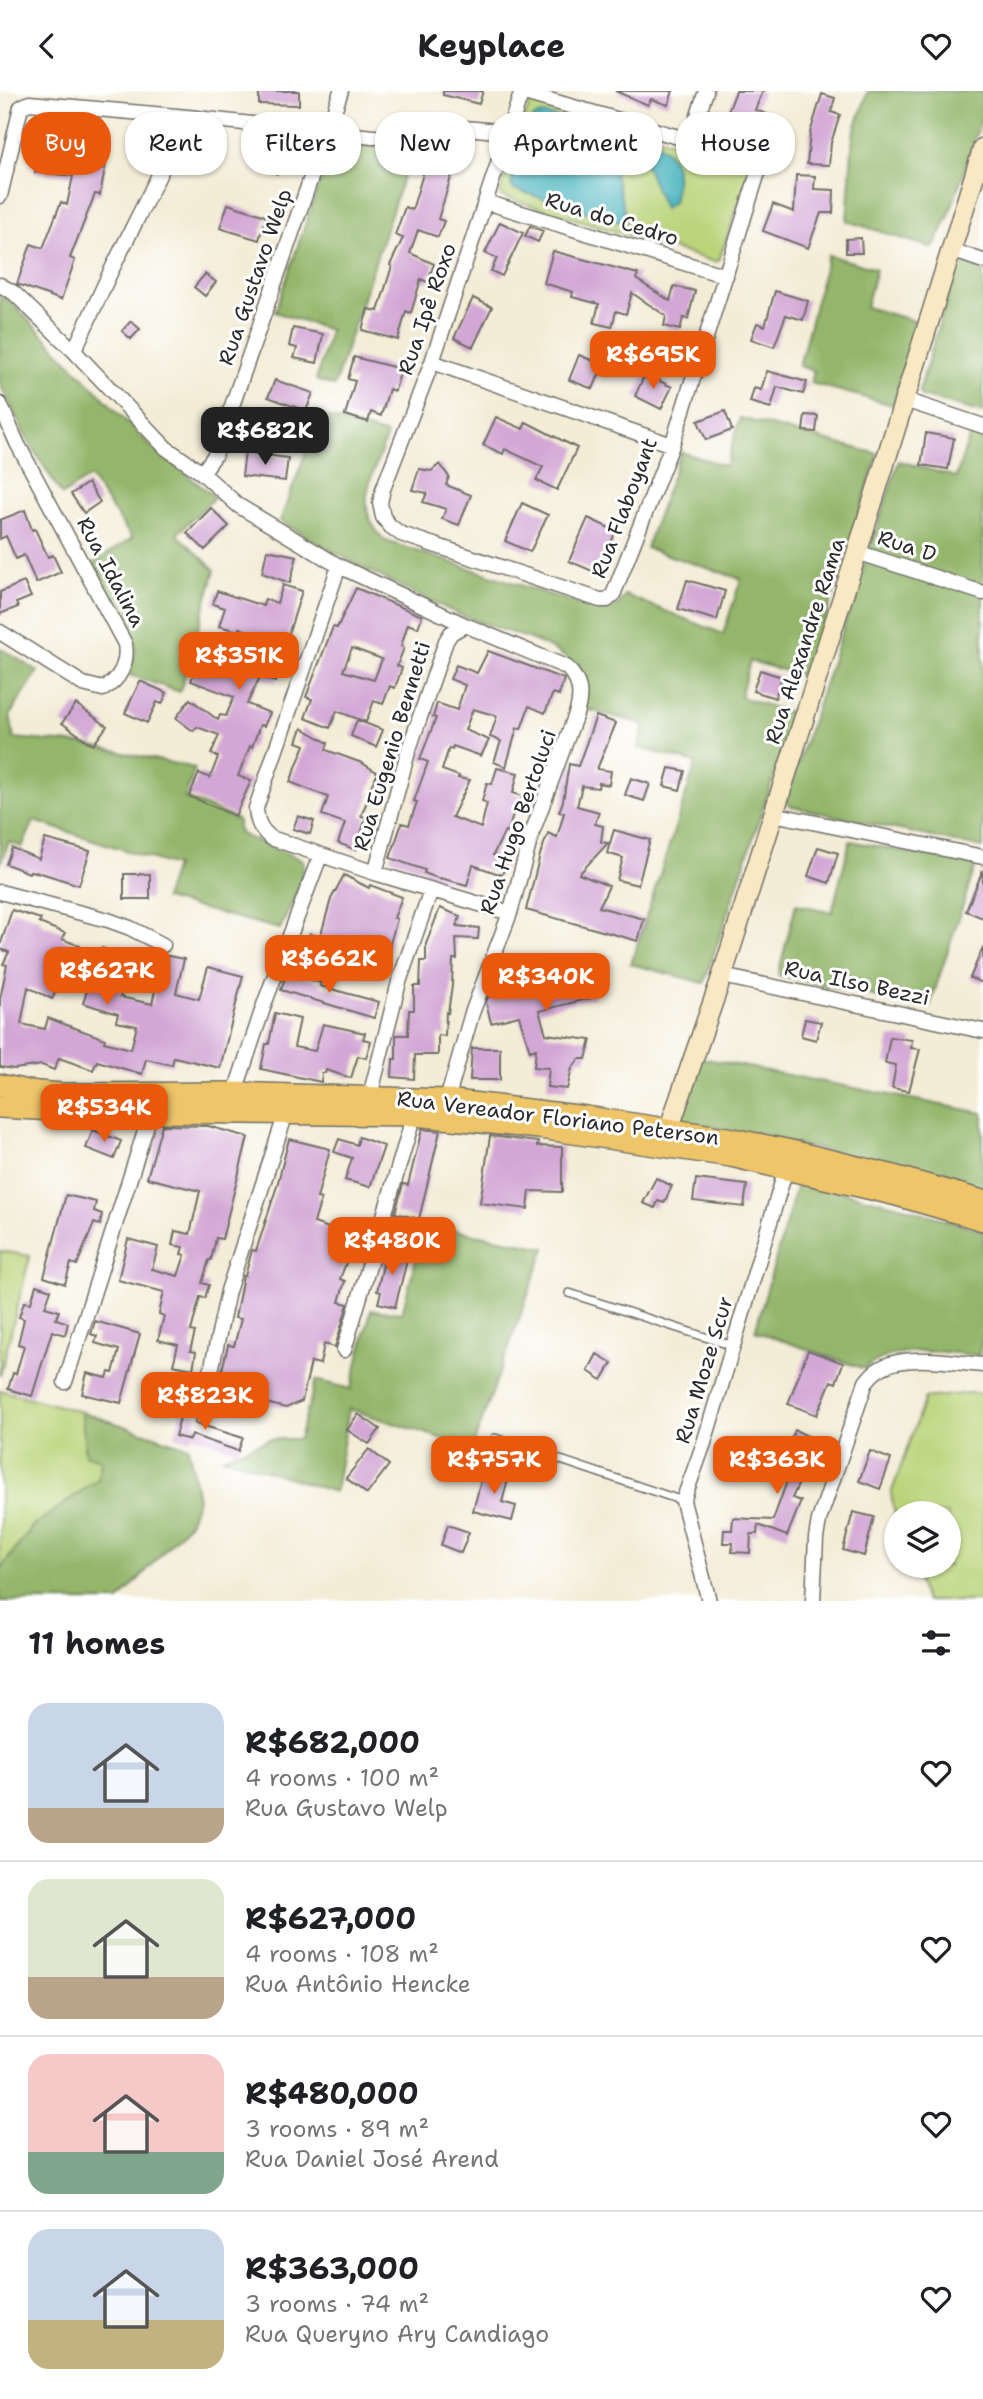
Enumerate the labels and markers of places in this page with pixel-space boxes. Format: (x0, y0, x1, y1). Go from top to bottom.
pin: R$695K (596, 331, 710, 391)
pin: R$682K (208, 407, 322, 467)
pin: R$351K (182, 633, 296, 692)
pin: R$662K (272, 935, 386, 995)
pin: R$627K (50, 947, 164, 1007)
pin: R$340K (489, 953, 603, 1013)
pin: R$534K (47, 1084, 161, 1144)
pin: R$480K (335, 1217, 449, 1277)
pin: R$823K (148, 1373, 262, 1432)
pin: R$757K (437, 1437, 551, 1496)
pin: R$363K (720, 1437, 834, 1496)

